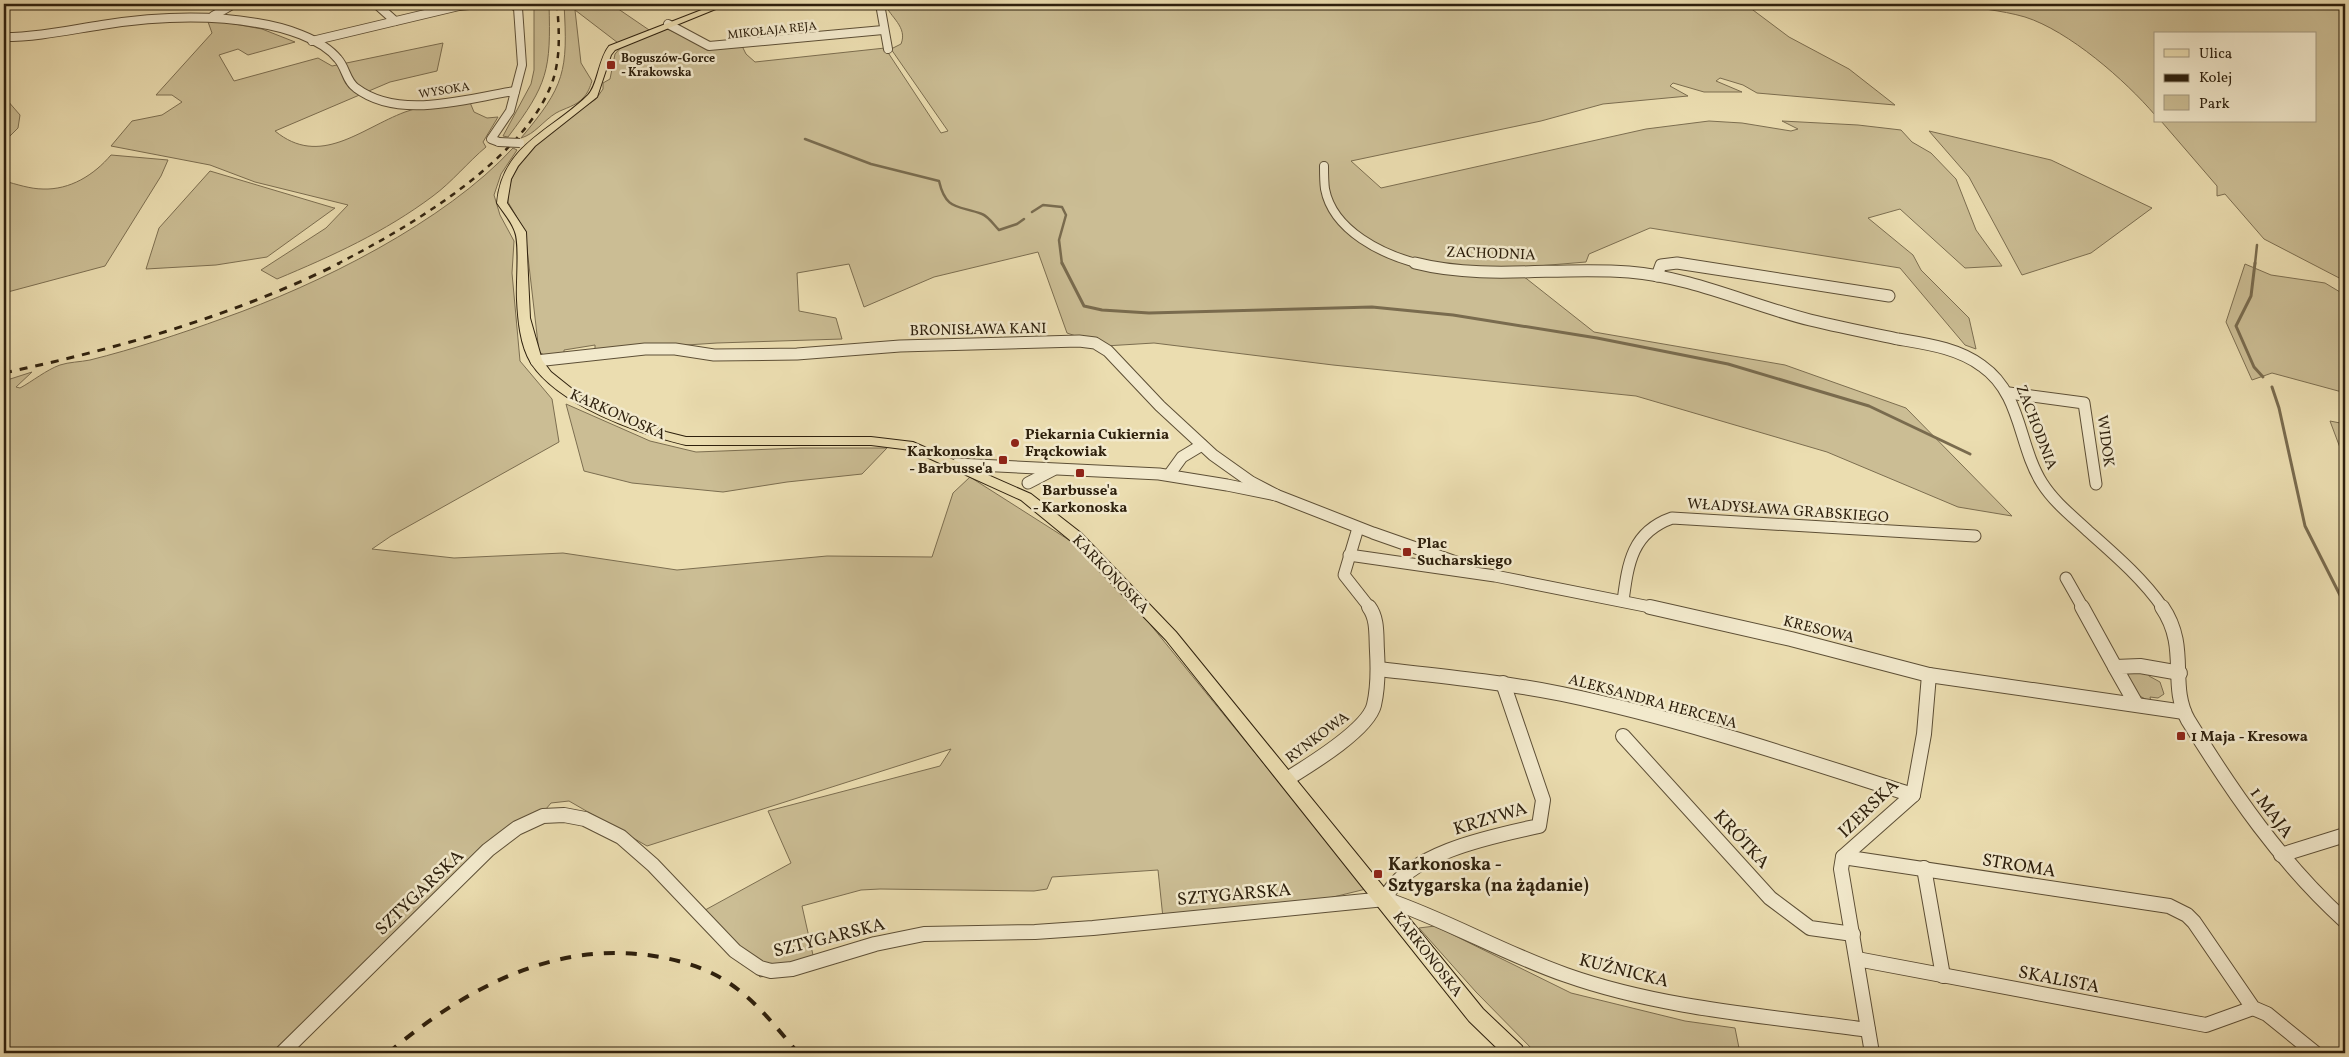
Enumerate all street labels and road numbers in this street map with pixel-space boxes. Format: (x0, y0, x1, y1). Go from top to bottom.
street label: MIKOŁAJA REJA (727, 18, 818, 44)
street label: WYSOKA (418, 79, 471, 103)
street label: ZACHODNIA (1446, 242, 1537, 267)
street label: BRONISŁAWA KANI (909, 319, 1047, 342)
street label: ZACHODNIA (2010, 382, 2062, 474)
street label: KARKONOSKA (566, 385, 669, 446)
street label: WIDOK (2090, 414, 2119, 469)
street label: WŁADYSŁAWA GRABSKIEGO (1686, 494, 1890, 529)
street label: KARKONOSKA (1067, 531, 1153, 620)
street label: KRESOWA (1781, 611, 1857, 650)
street label: ALEKSANDRA HERCENA (1566, 670, 1740, 735)
street label: RYNKOWA (1282, 707, 1354, 769)
street label: IZERSKA (1833, 774, 1905, 844)
street label: 1 MAJA (2243, 782, 2299, 844)
street label: KRZYWA (1451, 796, 1531, 842)
street label: KRÓTKA (1707, 805, 1775, 875)
street label: SZTYGARSKA (370, 844, 470, 942)
street label: STROMA (1980, 848, 2058, 885)
street label: SZTYGARSKA (1176, 878, 1292, 913)
street label: KARKONOSKA (1387, 908, 1467, 1002)
street label: SZTYGARSKA (771, 912, 888, 964)
street label: KUŹNICKA (1576, 948, 1671, 995)
street label: SKALISTA (2016, 960, 2102, 1001)

